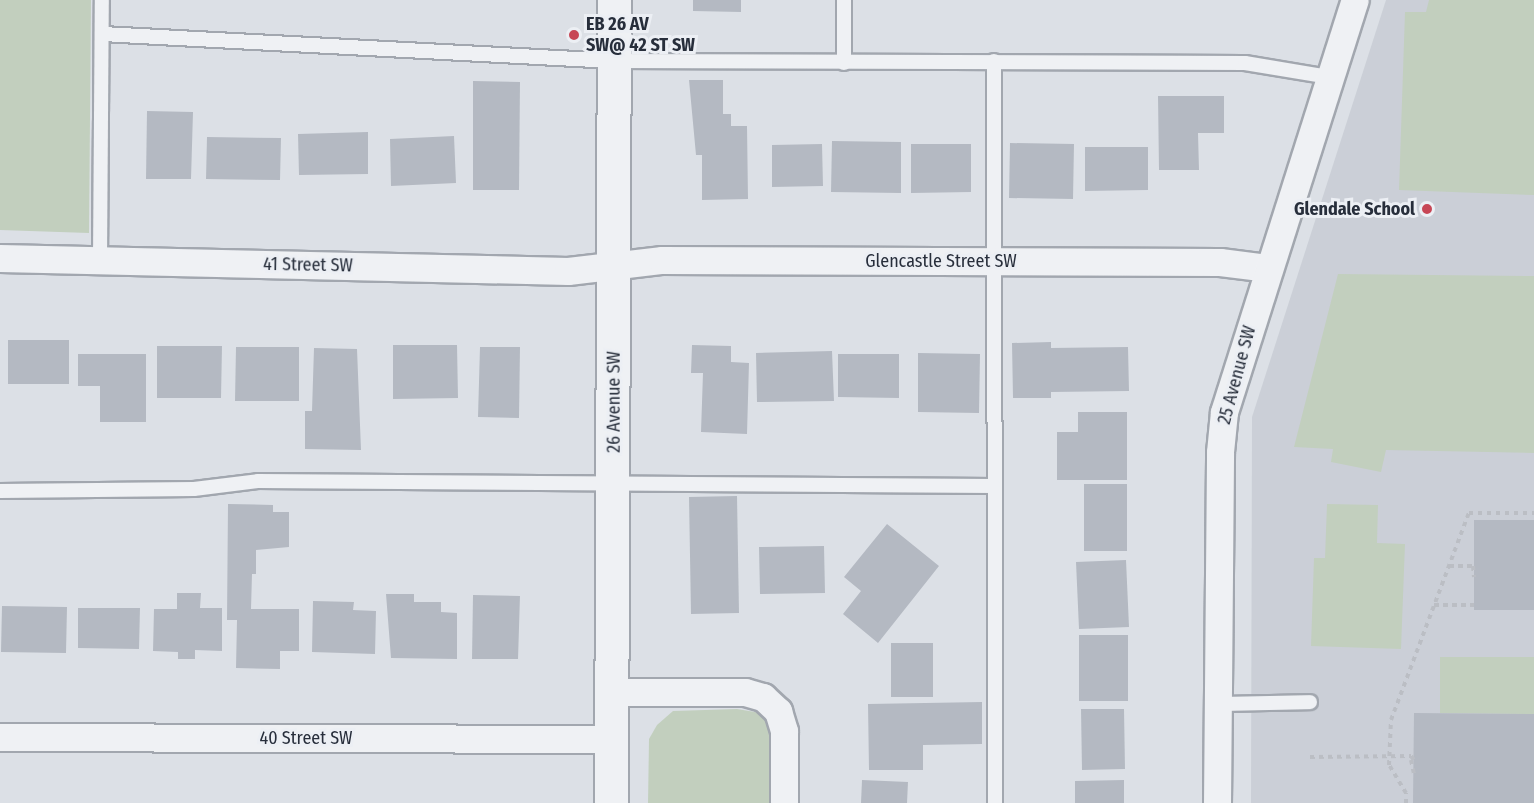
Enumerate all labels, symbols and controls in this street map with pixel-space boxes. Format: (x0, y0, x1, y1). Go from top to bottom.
place label: EB 26 AV SW@ 42 ST SW (586, 14, 695, 57)
marker: EB 26 AV SW@ 42 ST SW (567, 28, 581, 42)
place label: Glendale School (1294, 198, 1415, 220)
marker: Glendale School (1420, 202, 1434, 216)
street label: Glencastle Street SW (865, 250, 1017, 272)
street label: 41 Street SW (263, 253, 353, 277)
street label: 25 Avenue SW (1214, 323, 1260, 427)
street label: 26 Avenue SW (603, 351, 625, 453)
street label: 40 Street SW (259, 727, 353, 749)

